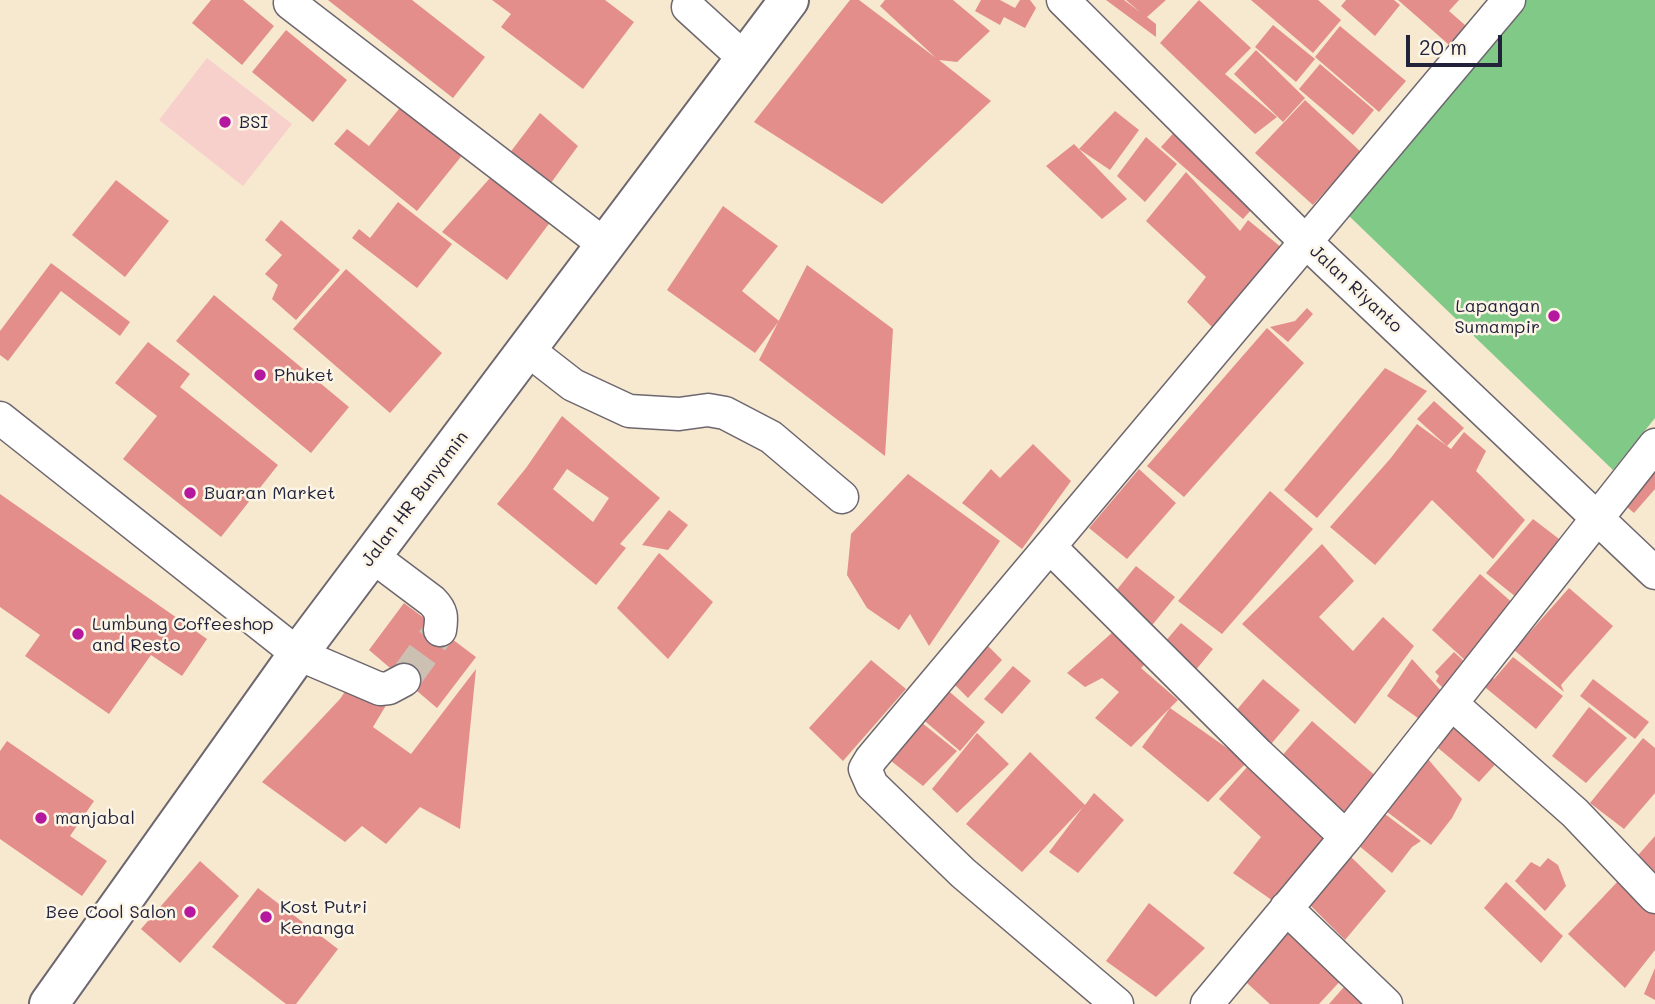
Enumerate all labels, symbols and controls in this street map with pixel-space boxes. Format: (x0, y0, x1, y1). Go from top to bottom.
scale bar (1410, 21, 1506, 65)
text: 20 m (1419, 33, 1467, 60)
place label: BSI (239, 111, 268, 133)
marker: BSI (217, 114, 233, 130)
street label: Jalan Riyanto (1305, 241, 1407, 337)
place label: Lapangan Sumampir (1454, 295, 1540, 338)
marker: Lapangan Sumampir (1546, 308, 1562, 324)
place label: Phuket (274, 364, 334, 386)
marker: Phuket (252, 367, 268, 383)
street label: Jalan HR Bunyamin (357, 427, 473, 571)
place label: Buaran Market (204, 482, 335, 504)
marker: Buaran Market (182, 485, 198, 501)
place label: Lumbung Coffeeshop and Resto (92, 613, 274, 656)
marker: Lumbung Coffeeshop and Resto (70, 626, 86, 642)
place label: manjabal (55, 807, 135, 829)
marker: manjabal (33, 810, 49, 826)
place label: Kost Putri Kenanga (280, 896, 367, 939)
place label: Bee Cool Salon (46, 901, 176, 923)
marker: Bee Cool Salon (182, 904, 198, 920)
marker: Kost Putri Kenanga (258, 909, 274, 925)

